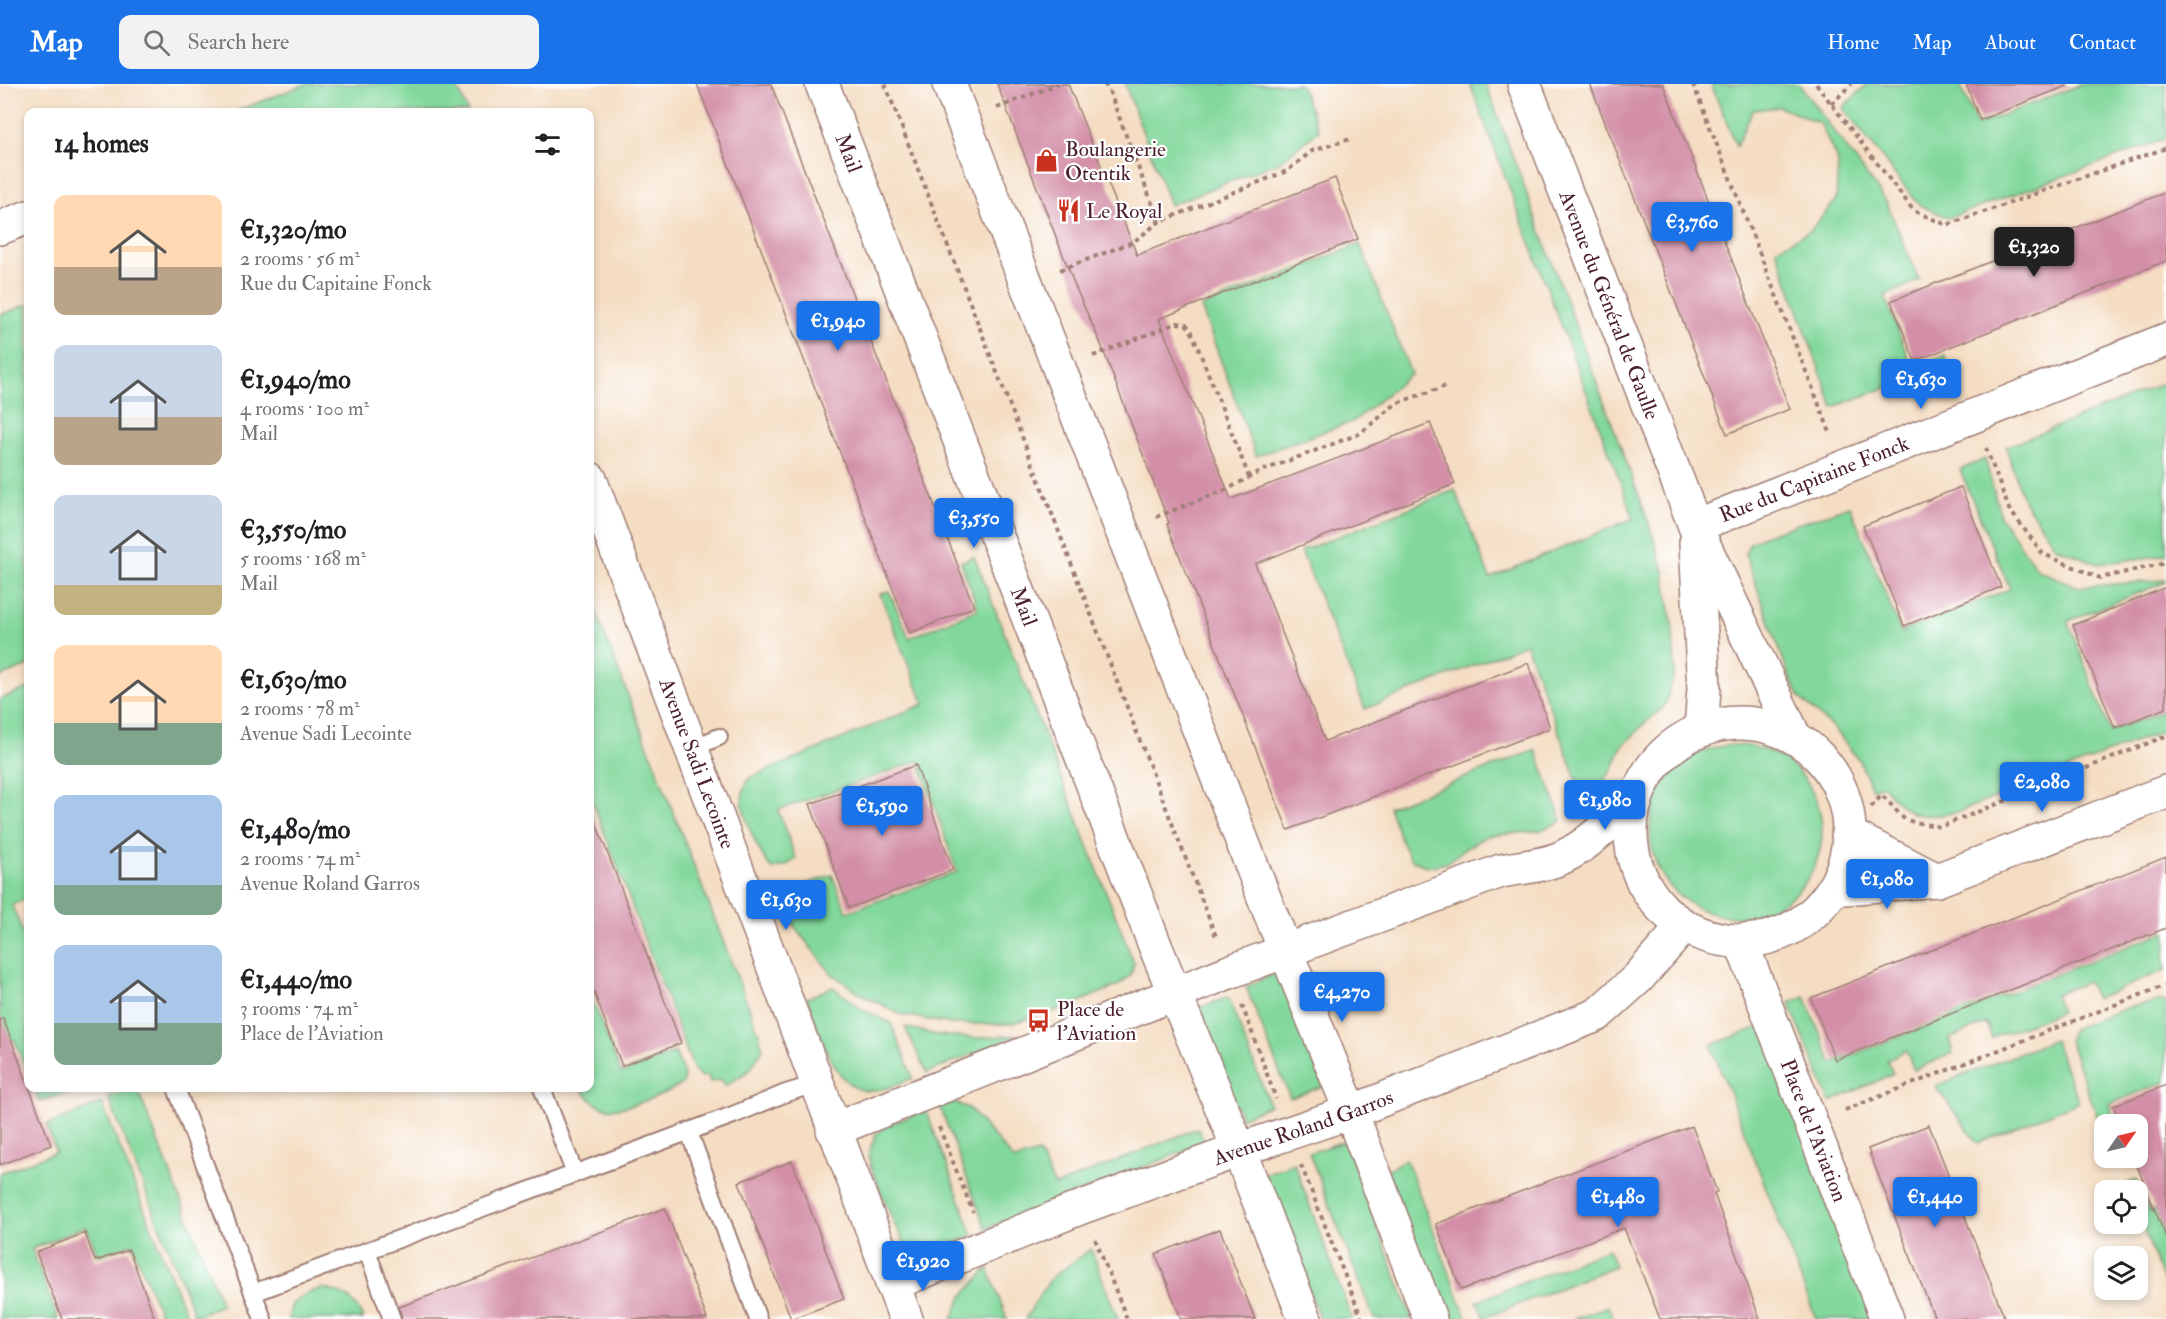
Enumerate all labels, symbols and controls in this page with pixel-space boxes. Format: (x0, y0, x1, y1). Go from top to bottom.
search box (119, 15, 539, 69)
text: Map (30, 25, 83, 60)
icon: search (140, 26, 173, 59)
text: Search here (188, 28, 289, 56)
text: Home (1827, 29, 1879, 56)
text: Map (1912, 29, 1952, 56)
text: About (1985, 29, 2036, 56)
text: Contact (2069, 29, 2136, 56)
text: 14 homes (54, 128, 149, 160)
icon: filters (531, 128, 564, 161)
street label: Mail (829, 130, 869, 177)
place label: Boulangerie Otentik (1065, 136, 1166, 187)
shop icon: Boulangerie Otentik (1034, 148, 1060, 174)
street label: Avenue du Général de Gaulle (1553, 186, 1666, 424)
restaurant icon: Le Royal (1055, 198, 1081, 224)
place label: Le Royal (1086, 198, 1163, 225)
pin: €3,760 (1643, 202, 1741, 253)
text: €3,760 (1666, 209, 1718, 234)
text: €1,320/mo (240, 214, 347, 246)
icon: home (102, 219, 174, 291)
pin: €1,320 (1985, 227, 2083, 278)
text: €1,320 (2008, 234, 2060, 259)
text: 2 rooms · 56 m² (240, 246, 360, 271)
text: Rue du Capitaine Fonck (240, 271, 432, 296)
pin: €1,940 (789, 301, 887, 352)
text: €1,940 (811, 308, 865, 333)
pin: €1,630 (1872, 359, 1970, 410)
text: €1,940/mo (240, 364, 351, 396)
text: €1,630 (1895, 366, 1947, 391)
icon: home (102, 369, 174, 441)
text: 4 rooms · 100 m² (240, 396, 369, 421)
text: Mail (240, 421, 278, 446)
street label: Rue du Capitaine Fonck (1715, 429, 1913, 529)
pin: €3,550 (925, 498, 1023, 549)
text: €3,550 (948, 505, 1000, 530)
text: €3,550/mo (240, 514, 346, 546)
icon: home (102, 519, 174, 591)
text: 5 rooms · 168 m² (240, 546, 366, 571)
text: Mail (240, 571, 278, 596)
street label: Mail (1004, 583, 1044, 630)
text: €1,630/mo (240, 664, 346, 696)
icon: home (102, 669, 174, 741)
street label: Avenue Sadi Lecointe (653, 673, 742, 853)
text: 2 rooms · 78 m² (240, 696, 360, 721)
text: Avenue Sadi Lecointe (240, 721, 412, 746)
pin: €2,080 (1993, 762, 2091, 813)
text: €2,080 (2014, 769, 2070, 794)
pin: €1,980 (1556, 780, 1654, 831)
pin: €1,590 (833, 786, 931, 837)
text: €1,980 (1578, 787, 1632, 812)
text: €1,590 (856, 793, 908, 818)
text: €1,480/mo (240, 814, 350, 846)
icon: home (102, 819, 174, 891)
text: 2 rooms · 74 m² (240, 846, 361, 871)
pin: €1,080 (1838, 859, 1936, 910)
text: €1,080 (1860, 866, 1914, 891)
text: Avenue Roland Garros (240, 871, 420, 896)
pin: €1,630 (737, 880, 835, 931)
text: €1,630 (760, 887, 812, 912)
text: €1,440/mo (240, 964, 352, 996)
icon: home (102, 969, 174, 1041)
pin: €4,270 (1293, 972, 1391, 1023)
text: €4,270 (1313, 979, 1371, 1004)
text: 3 rooms · 74 m² (240, 996, 358, 1021)
place label: Place de l'Aviation (1057, 996, 1136, 1047)
bus stop icon: Place de l'Aviation (1026, 1008, 1052, 1034)
text: Place de l'Aviation (240, 1021, 384, 1046)
street label: Place de l'Aviation (1774, 1055, 1854, 1206)
street label: Avenue Roland Garros (1209, 1083, 1397, 1172)
north arrow (2094, 1114, 2148, 1168)
map controls (2094, 1114, 2148, 1300)
pin: €1,480 (1569, 1177, 1667, 1228)
pin: €1,440 (1886, 1177, 1984, 1228)
button: locate (2094, 1180, 2148, 1234)
text: €1,480 (1591, 1184, 1645, 1209)
text: €1,440 (1907, 1184, 1963, 1209)
pin: €1,920 (874, 1241, 972, 1292)
button: layers (2094, 1246, 2148, 1300)
text: €1,920 (896, 1248, 950, 1273)

